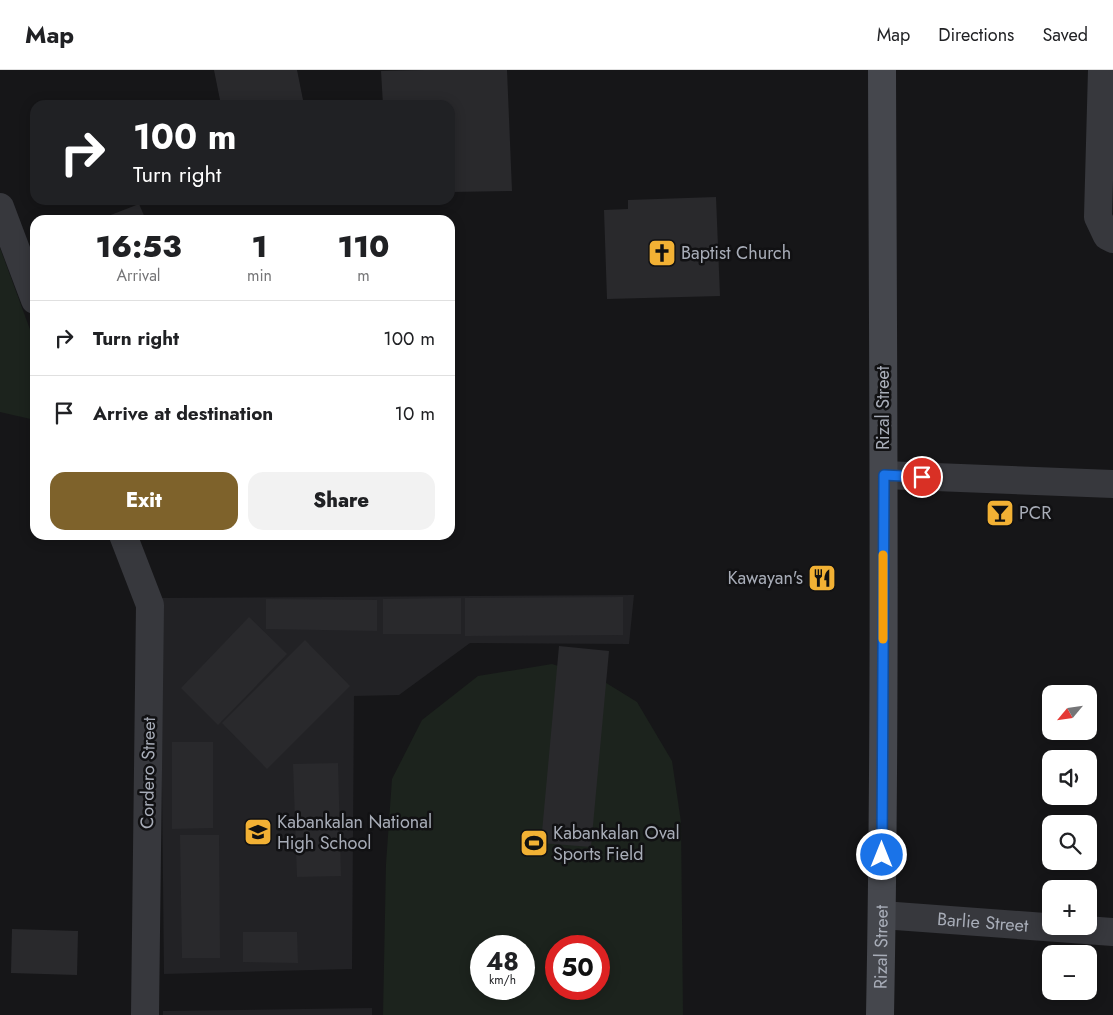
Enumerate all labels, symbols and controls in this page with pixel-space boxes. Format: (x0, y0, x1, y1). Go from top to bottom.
text: Map (25, 17, 74, 52)
text: Map (877, 22, 910, 48)
text: Directions (938, 22, 1014, 48)
text: Saved (1042, 22, 1088, 48)
text: 100 m (133, 112, 236, 162)
icon: right (50, 120, 115, 185)
text: Turn right (133, 158, 221, 190)
text: 16:53 (95, 225, 181, 268)
text: 1 (252, 225, 267, 268)
text: 110 (337, 225, 390, 268)
church icon: Baptist Church (647, 238, 677, 268)
place label: Baptist Church (681, 240, 791, 266)
text: Arrival (116, 264, 161, 287)
text: min (247, 264, 272, 287)
text: m (357, 264, 370, 287)
icon: right (50, 324, 78, 352)
text: Turn right (93, 325, 179, 352)
text: 100 m (383, 325, 435, 352)
street label: Rizal Street (870, 365, 896, 450)
icon: arrive (50, 399, 78, 427)
text: Arrive at destination (93, 400, 273, 427)
text: 10 m (395, 400, 435, 427)
pin (901, 456, 943, 498)
icon: arrive (908, 463, 936, 491)
button: Exit (50, 472, 238, 530)
button: Share (248, 472, 435, 530)
bar icon: PCR (985, 498, 1015, 528)
place label: PCR (1019, 500, 1051, 526)
restaurant icon: Kawayan's (807, 563, 837, 593)
place label: Kawayan's (727, 565, 803, 591)
north arrow (1042, 685, 1098, 740)
map controls (1042, 685, 1097, 1000)
street label: Cordero Street (134, 716, 162, 829)
button: sound (1042, 750, 1097, 805)
place label: Kabankalan National High School (277, 809, 432, 856)
button: search (1042, 815, 1097, 870)
school or university icon: Kabankalan National High School (243, 817, 273, 847)
place label: Kabankalan Oval Sports Field (553, 820, 680, 867)
sports icon: Kabankalan Oval Sports Field (519, 828, 549, 858)
position arrow (855, 828, 907, 880)
button: + (1042, 880, 1097, 935)
street label: Rizal Street (867, 904, 895, 989)
street label: Barlie Street (936, 906, 1030, 939)
speed limit sign: 50 (545, 935, 610, 1000)
text: 48 (486, 943, 519, 979)
button: − (1042, 945, 1097, 1000)
text: km/h (489, 971, 516, 989)

